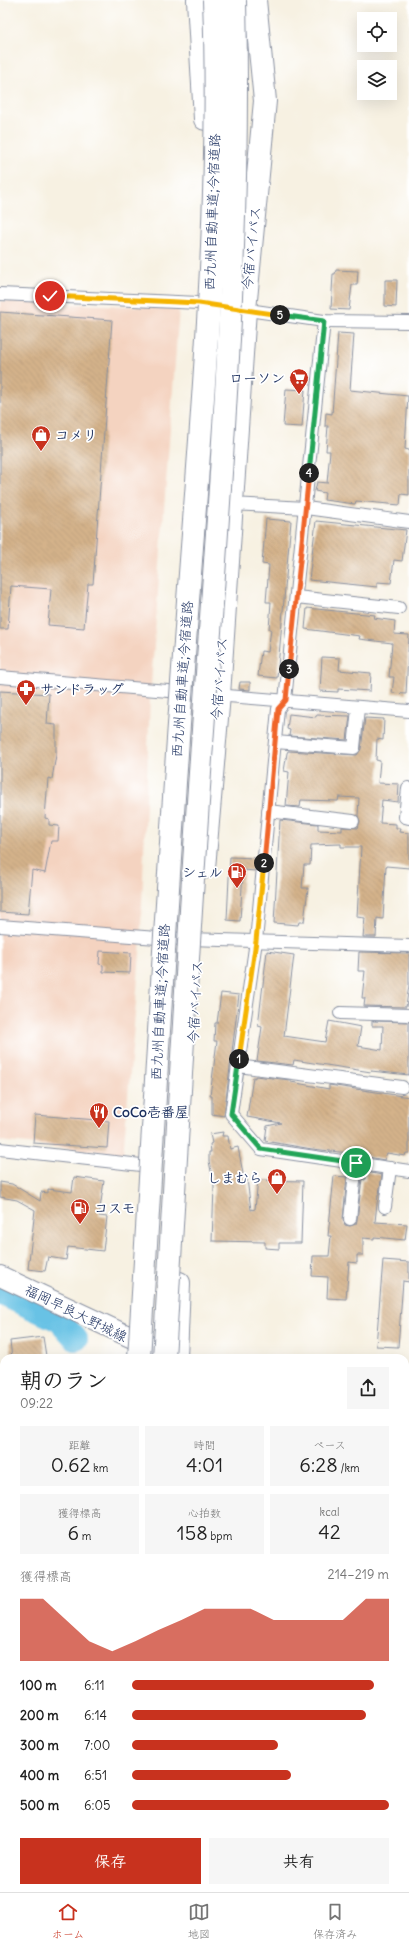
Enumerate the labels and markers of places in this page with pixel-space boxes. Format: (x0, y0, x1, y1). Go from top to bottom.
pin (33, 279, 67, 313)
pin: 5 (270, 305, 290, 325)
supermarket icon: ローソン (288, 367, 310, 395)
place label: ローソン (229, 369, 285, 387)
shop icon: コメリ (30, 424, 52, 452)
place label: コメリ (55, 426, 97, 444)
pin: 4 (299, 463, 319, 483)
pin: 3 (279, 659, 299, 679)
pharmacy icon: サンドラッグ (15, 678, 37, 706)
place label: サンドラッグ (40, 680, 124, 698)
pin: 2 (254, 853, 274, 873)
fuel station icon: シェル (226, 861, 248, 889)
place label: シェル (182, 863, 223, 881)
pin: 1 (229, 1049, 249, 1069)
restaurant icon: CoCo壱番屋 (88, 1101, 110, 1129)
place label: CoCo壱番屋 (113, 1103, 189, 1121)
pin (339, 1146, 373, 1180)
shop icon: しまむら (266, 1167, 288, 1195)
place label: しまむら (207, 1169, 263, 1187)
fuel station icon: コスモ (69, 1197, 91, 1225)
place label: コスモ (94, 1199, 135, 1217)

